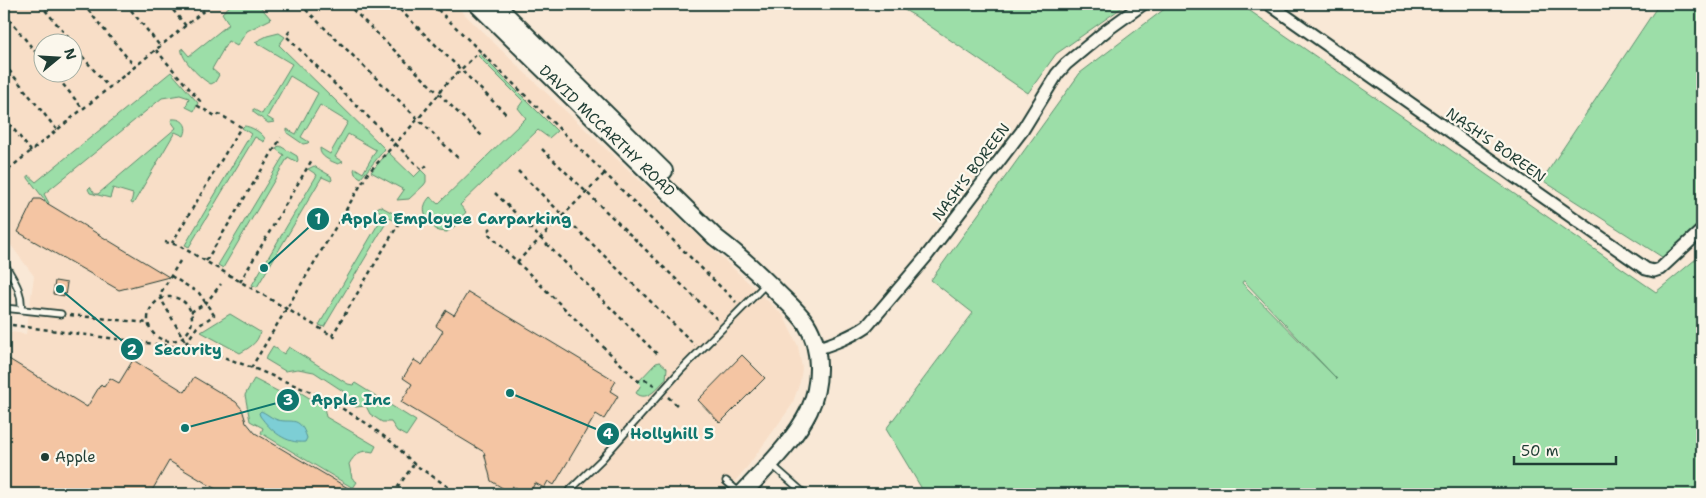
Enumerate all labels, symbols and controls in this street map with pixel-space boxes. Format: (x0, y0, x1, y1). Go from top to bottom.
north arrow (32, 32, 82, 82)
text: N (60, 46, 81, 62)
street label: DAVID MCCARTHY ROAD (535, 61, 679, 201)
street label: NASH'S BOREEN (1442, 103, 1550, 187)
street label: NASH'S BOREEN (928, 119, 1014, 225)
callout: Apple Employee Carparking (305, 203, 581, 234)
text: Apple Employee Carparking (341, 208, 571, 229)
text: 1 (315, 209, 322, 229)
callout: Security (120, 334, 232, 365)
text: Security (154, 339, 222, 360)
text: 2 (127, 340, 138, 360)
callout: Apple Inc (276, 384, 401, 415)
text: Apple Inc (311, 389, 391, 410)
text: 3 (283, 390, 293, 410)
callout: Hollyhill 5 (595, 418, 724, 449)
text: Hollyhill 5 (630, 423, 714, 444)
text: 4 (603, 424, 614, 444)
scale bar (1514, 433, 1616, 465)
text: 50 m (1521, 441, 1559, 461)
place label: Apple (55, 447, 96, 467)
marker: Apple (39, 451, 51, 463)

